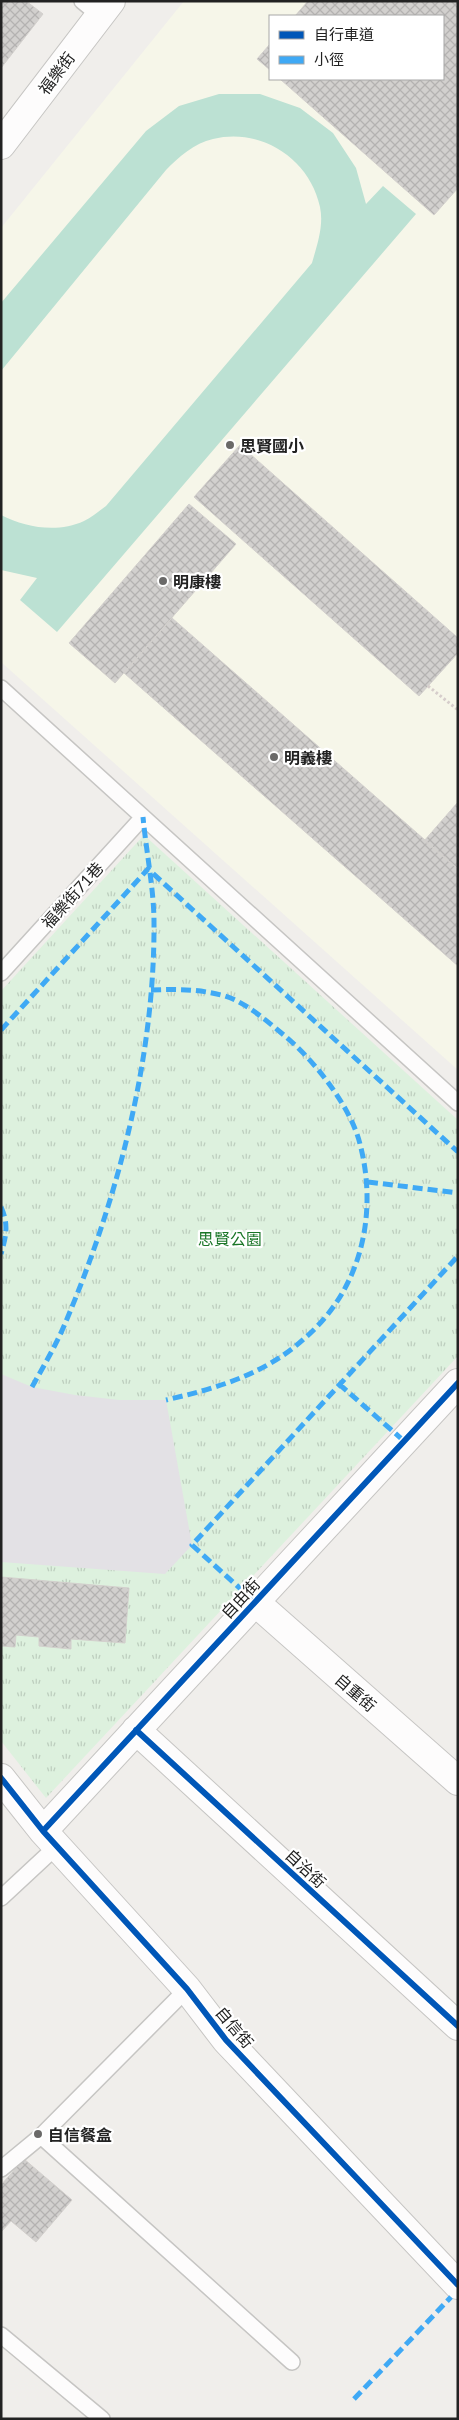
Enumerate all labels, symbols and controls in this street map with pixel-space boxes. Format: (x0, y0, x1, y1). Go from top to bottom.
legend (269, 15, 444, 80)
text: 自行車道 (314, 25, 374, 43)
street label: 福樂街 (34, 48, 78, 98)
text: 小徑 (314, 50, 344, 68)
place label: 思賢國小 (240, 436, 304, 455)
marker: 思賢國小 (224, 439, 236, 451)
place label: 明康樓 (173, 572, 221, 591)
marker: 明康樓 (157, 575, 169, 587)
place label: 明義樓 (284, 748, 332, 767)
marker: 明義樓 (268, 751, 280, 763)
street label: 福樂街71巷 (37, 858, 107, 932)
park label: 思賢公園 (198, 1229, 262, 1248)
street label: 自由街 (217, 1574, 263, 1622)
street label: 自重街 (332, 1669, 380, 1715)
street label: 自治街 (282, 1845, 330, 1891)
street label: 自信街 (212, 2003, 258, 2051)
place label: 自信餐盒 (48, 2125, 112, 2144)
marker: 自信餐盒 (32, 2128, 44, 2140)

